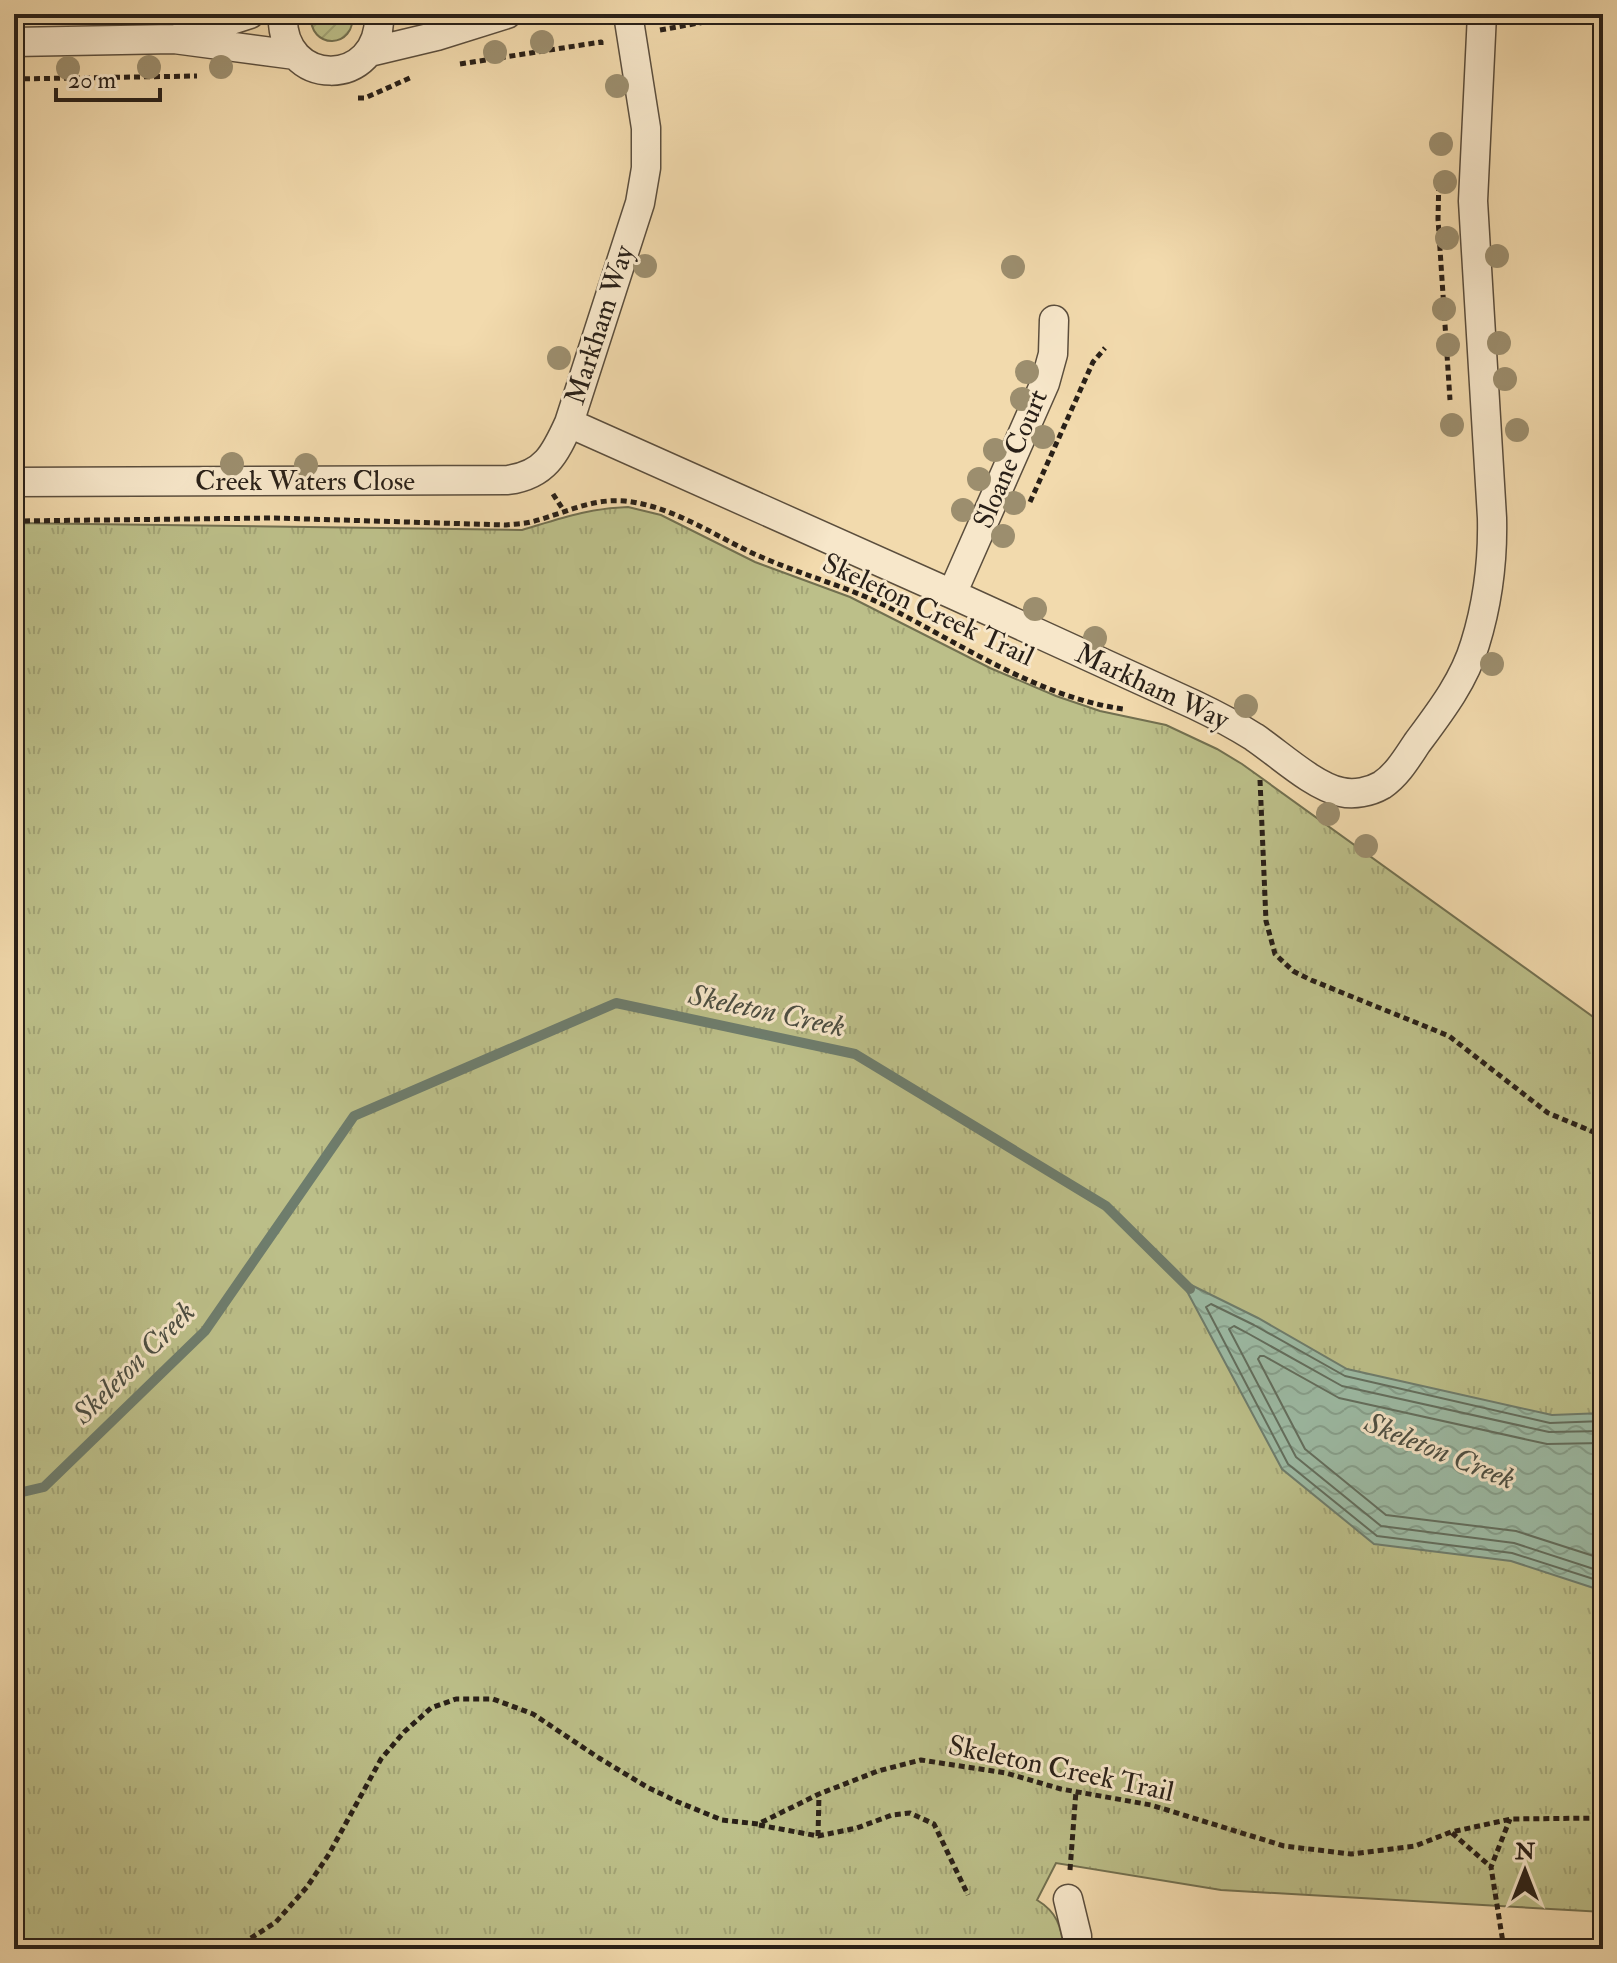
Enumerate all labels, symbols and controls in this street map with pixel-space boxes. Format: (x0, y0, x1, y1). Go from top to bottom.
scale bar (56, 52, 160, 102)
text: 20 m (68, 65, 117, 96)
street label: Markham Way (558, 240, 642, 409)
street label: Sloane Court (966, 384, 1056, 534)
street label: Creek Waters Close (195, 464, 415, 499)
street label: Skeleton Creek Trail (817, 546, 1039, 674)
street label: Markham Way (1070, 636, 1235, 738)
water label: Skeleton Creek (685, 976, 849, 1046)
water label: Skeleton Creek (64, 1294, 203, 1433)
water label: Skeleton Creek (1359, 1404, 1521, 1498)
street label: Skeleton Creek Trail (945, 1728, 1177, 1810)
north arrow (1485, 1831, 1565, 1911)
text: N (1514, 1838, 1535, 1866)

